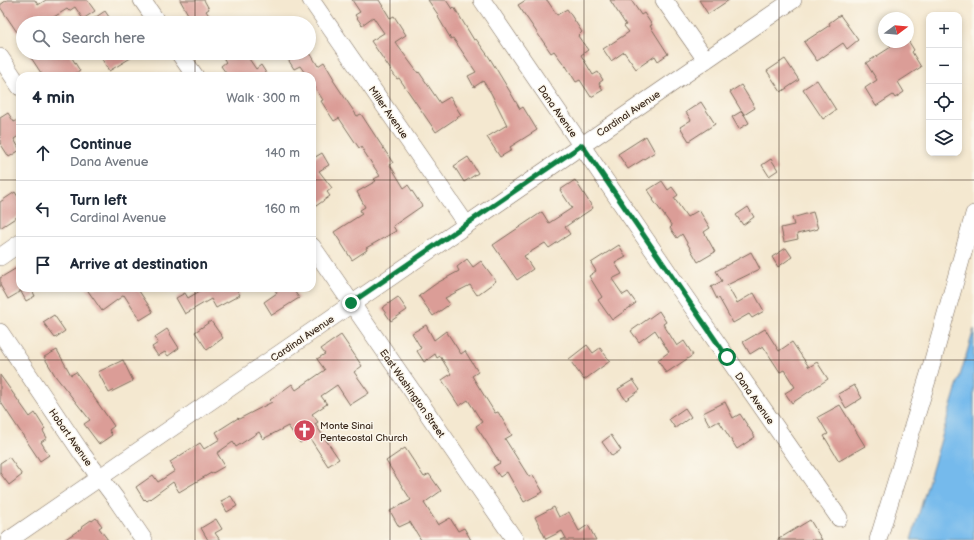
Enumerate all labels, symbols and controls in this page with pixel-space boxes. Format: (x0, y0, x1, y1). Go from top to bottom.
north arrow (878, 12, 914, 48)
map controls (926, 12, 962, 156)
button: + (926, 12, 962, 48)
search box (16, 16, 316, 60)
icon: search (30, 27, 52, 49)
text: Search here (62, 29, 145, 48)
button: − (926, 48, 962, 84)
street label: Dana Avenue (535, 83, 579, 140)
street label: Miller Avenue (366, 84, 411, 141)
button: locate (926, 84, 962, 120)
text: 4 min (32, 88, 75, 108)
street label: Cardinal Avenue (595, 88, 663, 140)
text: Walk · 300 m (226, 90, 300, 106)
button: layers (926, 120, 962, 156)
text: Continue (70, 135, 132, 154)
icon: ahead (32, 142, 54, 164)
text: 140 m (265, 145, 300, 161)
text: Dana Avenue (70, 154, 148, 170)
text: Turn left (70, 191, 127, 210)
icon: left (32, 198, 54, 220)
text: 160 m (265, 201, 300, 217)
text: Cardinal Avenue (70, 210, 166, 226)
icon: arrive (32, 254, 54, 276)
text: Arrive at destination (70, 255, 208, 274)
route end (342, 294, 360, 312)
street label: Cardinal Avenue (269, 313, 337, 365)
street label: East Washington Street (377, 347, 447, 440)
route start (718, 348, 736, 366)
street label: Dana Avenue (732, 370, 776, 427)
street label: Hobart Avenue (46, 407, 94, 469)
church icon: Monte Sinai Pentecostal Church (292, 418, 318, 444)
place label: Monte Sinai Pentecostal Church (320, 420, 408, 444)

